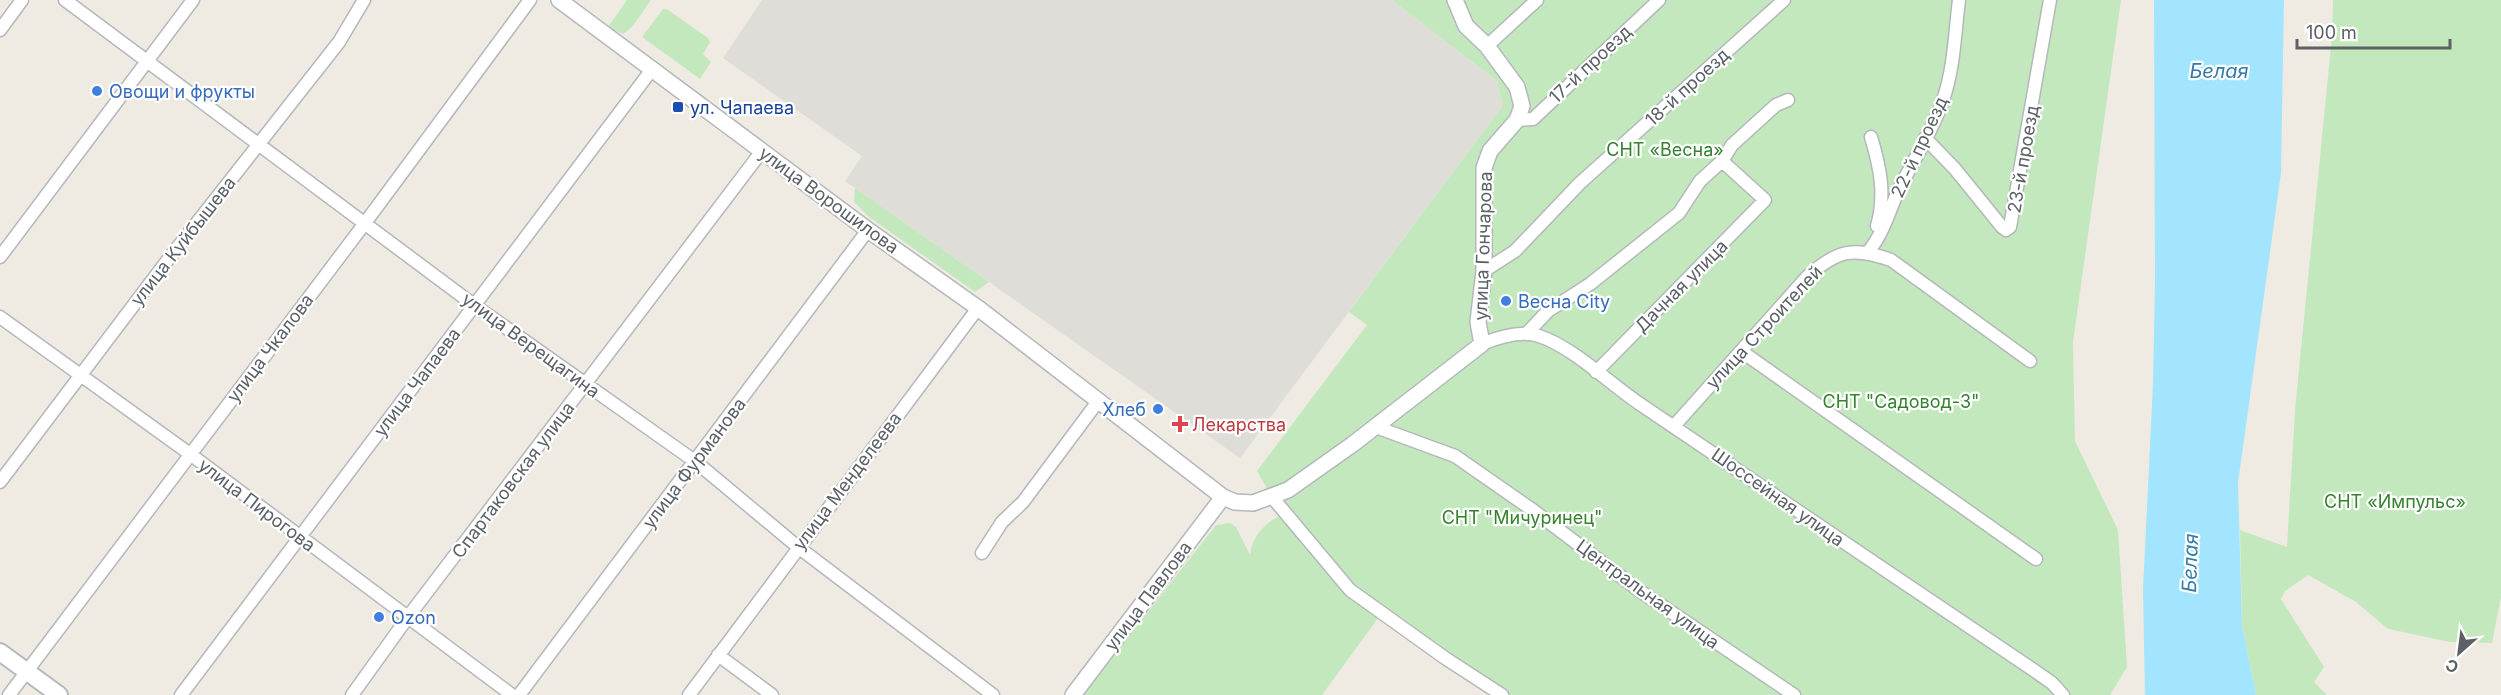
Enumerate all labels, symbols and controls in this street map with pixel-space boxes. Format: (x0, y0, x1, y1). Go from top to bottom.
scale bar (2297, 12, 2450, 50)
street label: 17-й проезд (1545, 21, 1635, 107)
text: 100 m (2306, 22, 2357, 43)
street label: 18-й проезд (1641, 44, 1733, 130)
water label: Белая (2189, 59, 2249, 83)
place label: Овощи и фрукты (109, 81, 255, 102)
marker: Овощи и фрукты (90, 84, 104, 98)
street label: 22-й проезд (1886, 93, 1952, 201)
place label: ул. Чапаева (690, 97, 794, 118)
marker: ул. Чапаева (671, 100, 685, 114)
street label: 23-й проезд (2003, 103, 2043, 215)
park label: СНТ «Весна» (1606, 139, 1724, 160)
street label: улица Ворошилова (755, 142, 903, 258)
street label: улица Гончарова (1470, 171, 1496, 321)
street label: улица Куйбышева (126, 172, 240, 310)
street label: Дачная улица (1630, 235, 1732, 337)
street label: улица Строителей (1702, 261, 1826, 393)
street label: улица Верещагина (458, 288, 604, 402)
street label: улица Чкалова (222, 290, 318, 406)
place label: Весна City (1518, 291, 1610, 312)
marker: Весна City (1499, 294, 1513, 308)
street label: улица Чапаева (369, 324, 465, 440)
park label: СНТ "Садовод-3" (1823, 391, 1979, 412)
street label: улица Фурманова (638, 394, 750, 532)
street label: Спартаковская улица (447, 398, 579, 562)
place label: Хлеб (1102, 399, 1146, 420)
marker: Хлеб (1151, 402, 1165, 416)
street label: улица Менделеева (788, 408, 906, 554)
place label: Лекарства (1192, 414, 1286, 435)
marker: Лекарства (1173, 417, 1187, 431)
street label: Шоссейная улица (1708, 443, 1848, 551)
street label: улица Пирогова (195, 454, 319, 556)
park label: СНТ «Импульс» (2324, 491, 2466, 512)
park label: СНТ "Мичуринец" (1442, 507, 1602, 528)
water label: Белая (2177, 533, 2203, 593)
street label: Центральная улица (1572, 535, 1724, 653)
street label: улица Павлова (1100, 537, 1196, 655)
place label: Ozon (391, 607, 436, 628)
marker: Ozon (372, 610, 386, 624)
north arrow (2429, 623, 2489, 683)
text: С (2442, 655, 2462, 678)

